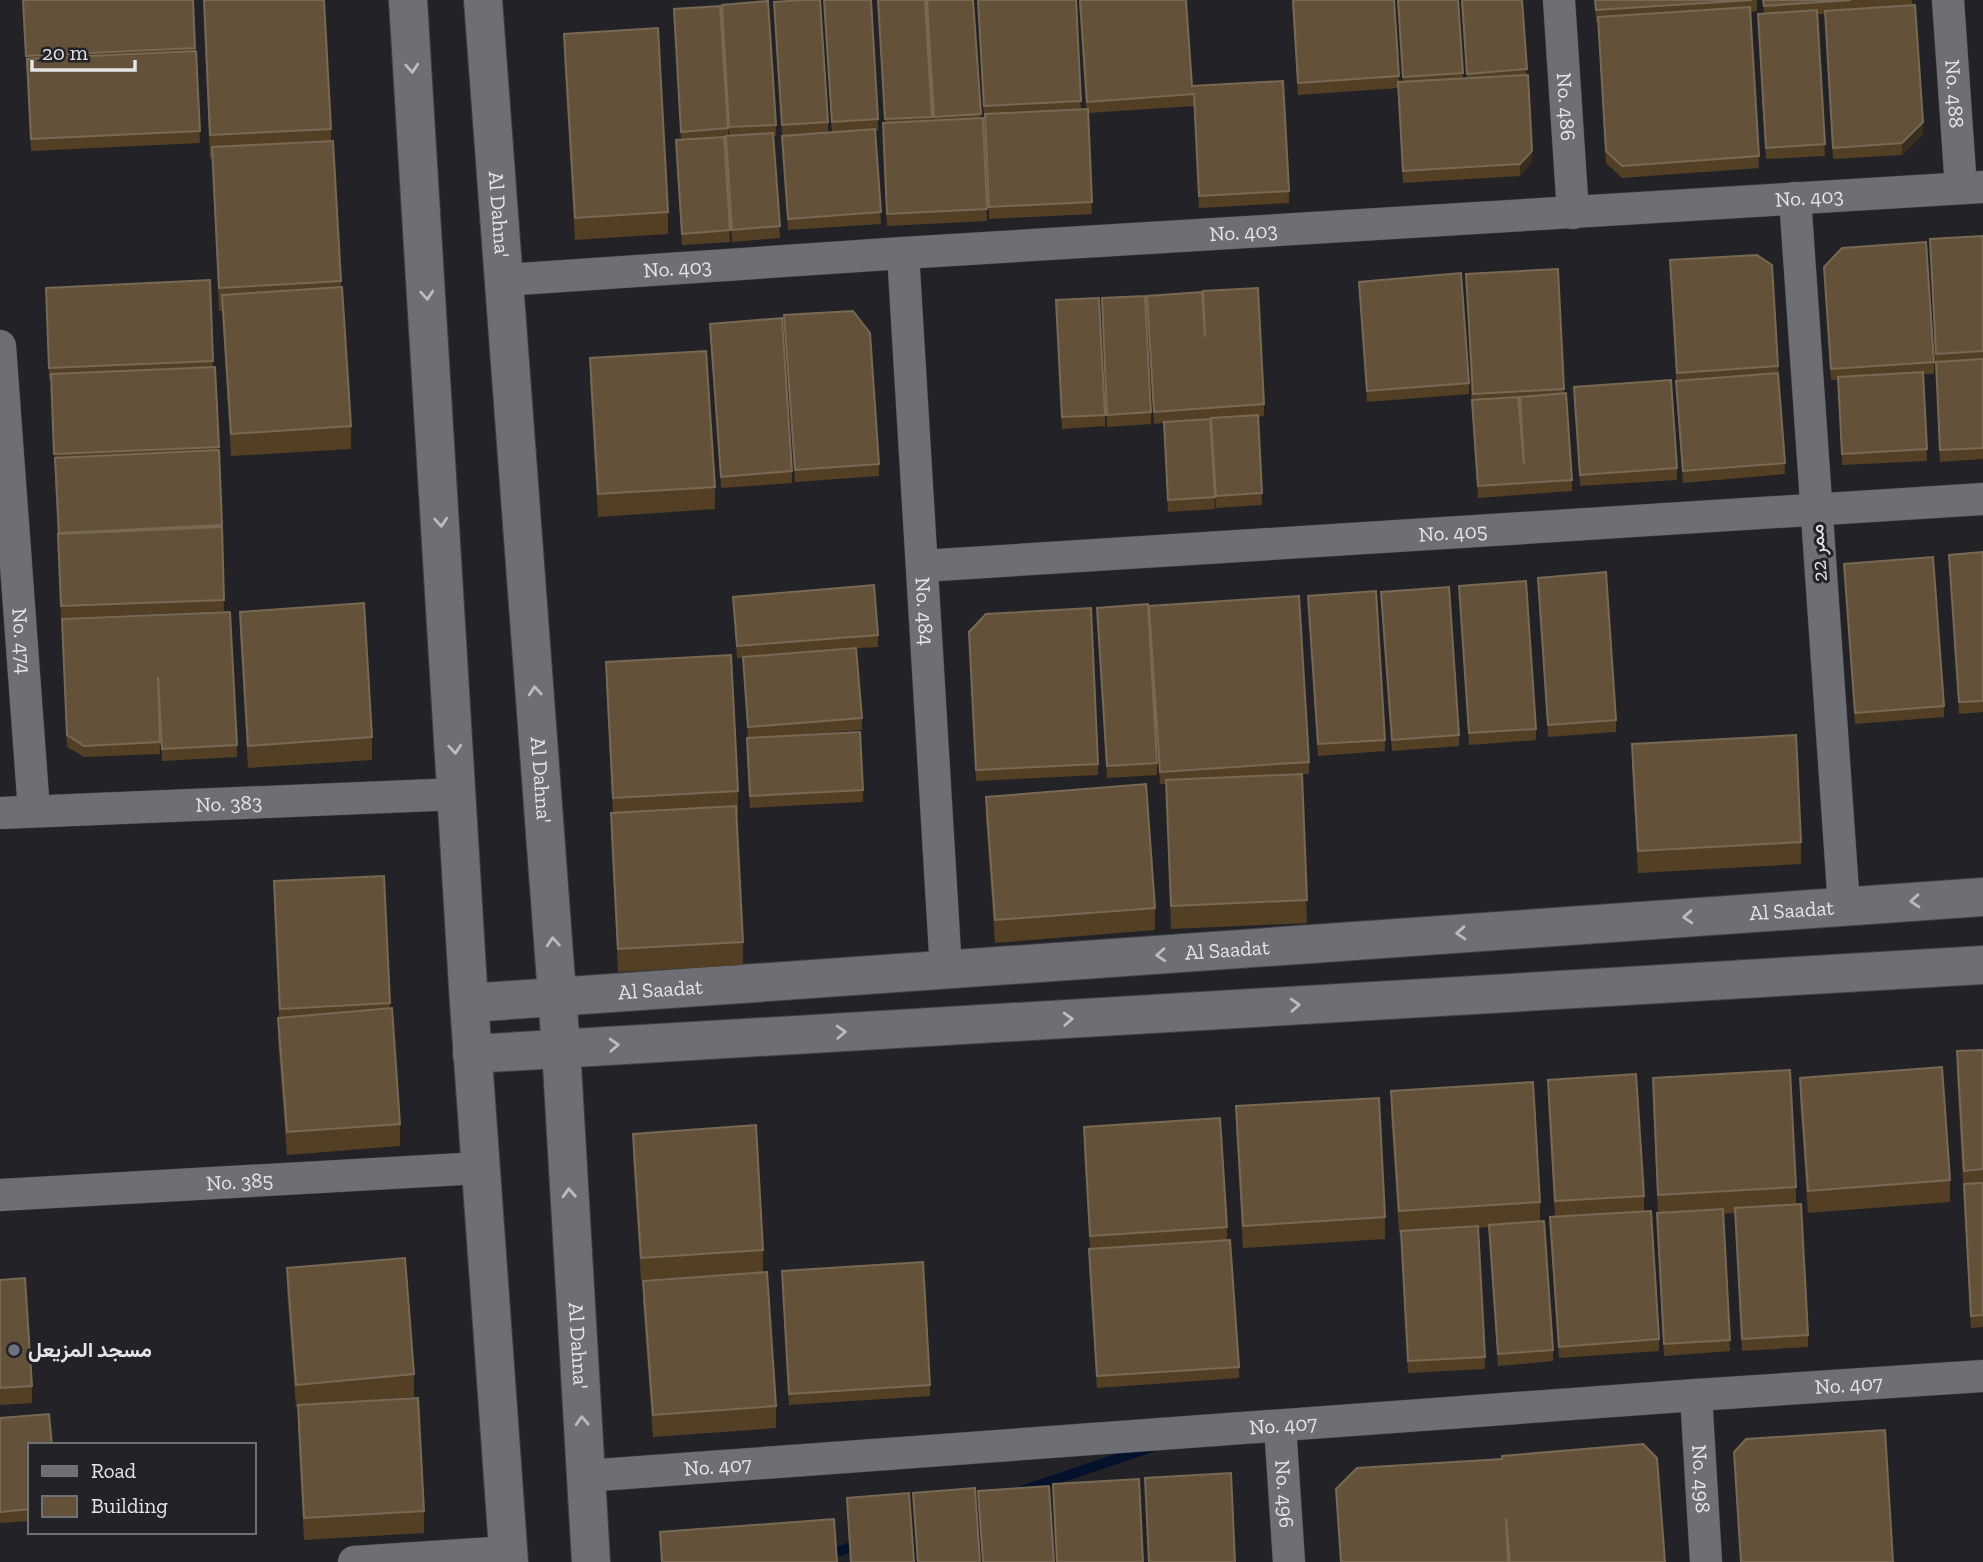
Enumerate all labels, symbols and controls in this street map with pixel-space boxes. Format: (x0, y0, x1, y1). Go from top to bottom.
scale bar (32, 28, 135, 72)
text: 20 m (42, 40, 88, 65)
street label: No. 488 (1940, 59, 1970, 129)
one-way arrow (405, 63, 420, 74)
street label: No. 486 (1552, 72, 1581, 142)
street label: Al Dahna' (484, 170, 515, 258)
street label: No. 403 (1774, 183, 1844, 212)
street label: No. 403 (1208, 217, 1278, 246)
street label: No. 403 (643, 253, 713, 283)
one-way arrow (419, 290, 434, 301)
one-way arrow (433, 517, 448, 528)
street label: No. 405 (1418, 517, 1488, 547)
street label: ممر 22 (1803, 523, 1833, 583)
street label: No. 484 (910, 576, 940, 646)
street label: No. 474 (7, 607, 37, 675)
one-way arrow (528, 685, 543, 696)
street label: Al Dahna' (526, 736, 557, 824)
one-way arrow (447, 744, 462, 755)
street label: No. 383 (195, 789, 263, 817)
street label: Al Saadat (1748, 894, 1835, 925)
one-way arrow (1909, 894, 1920, 909)
one-way arrow (1682, 910, 1693, 925)
one-way arrow (1455, 926, 1466, 941)
street label: Al Saadat (1184, 934, 1271, 965)
one-way arrow (546, 936, 561, 947)
one-way arrow (1155, 947, 1166, 962)
street label: Al Saadat (617, 974, 704, 1005)
one-way arrow (1290, 998, 1301, 1013)
one-way arrow (1063, 1011, 1074, 1026)
one-way arrow (835, 1025, 846, 1040)
one-way arrow (608, 1038, 619, 1053)
street label: No. 385 (205, 1167, 274, 1195)
one-way arrow (562, 1188, 577, 1199)
street label: Al Dahna' (564, 1302, 594, 1389)
place label: مسجد المزيعل (28, 1337, 152, 1363)
marker: مسجد المزيعل (6, 1342, 22, 1358)
street label: No. 407 (1814, 1370, 1884, 1399)
street label: No. 407 (1248, 1410, 1318, 1440)
one-way arrow (575, 1415, 590, 1426)
legend (28, 1443, 256, 1534)
street label: No. 498 (1687, 1444, 1716, 1514)
street label: No. 407 (683, 1451, 753, 1481)
text: Road (91, 1458, 137, 1483)
street label: No. 496 (1270, 1459, 1300, 1529)
text: Building (91, 1493, 168, 1518)

